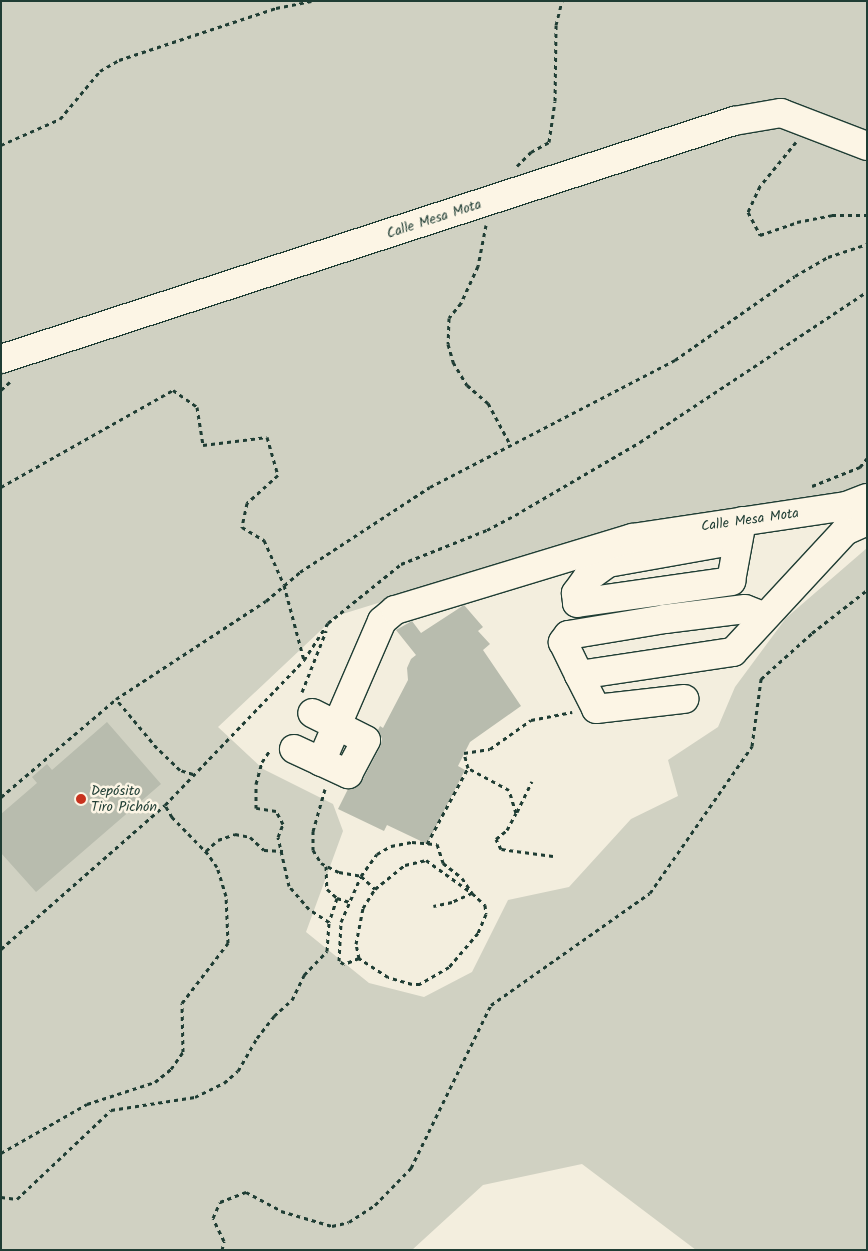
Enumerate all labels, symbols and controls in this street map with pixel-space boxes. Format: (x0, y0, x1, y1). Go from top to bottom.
street label: Calle Mesa Mota (385, 196, 483, 242)
street label: Calle Mesa Mota (700, 505, 800, 535)
place label: Depósito Tiro Pichón (91, 783, 157, 816)
marker: Depósito Tiro Pichón (75, 793, 87, 805)

